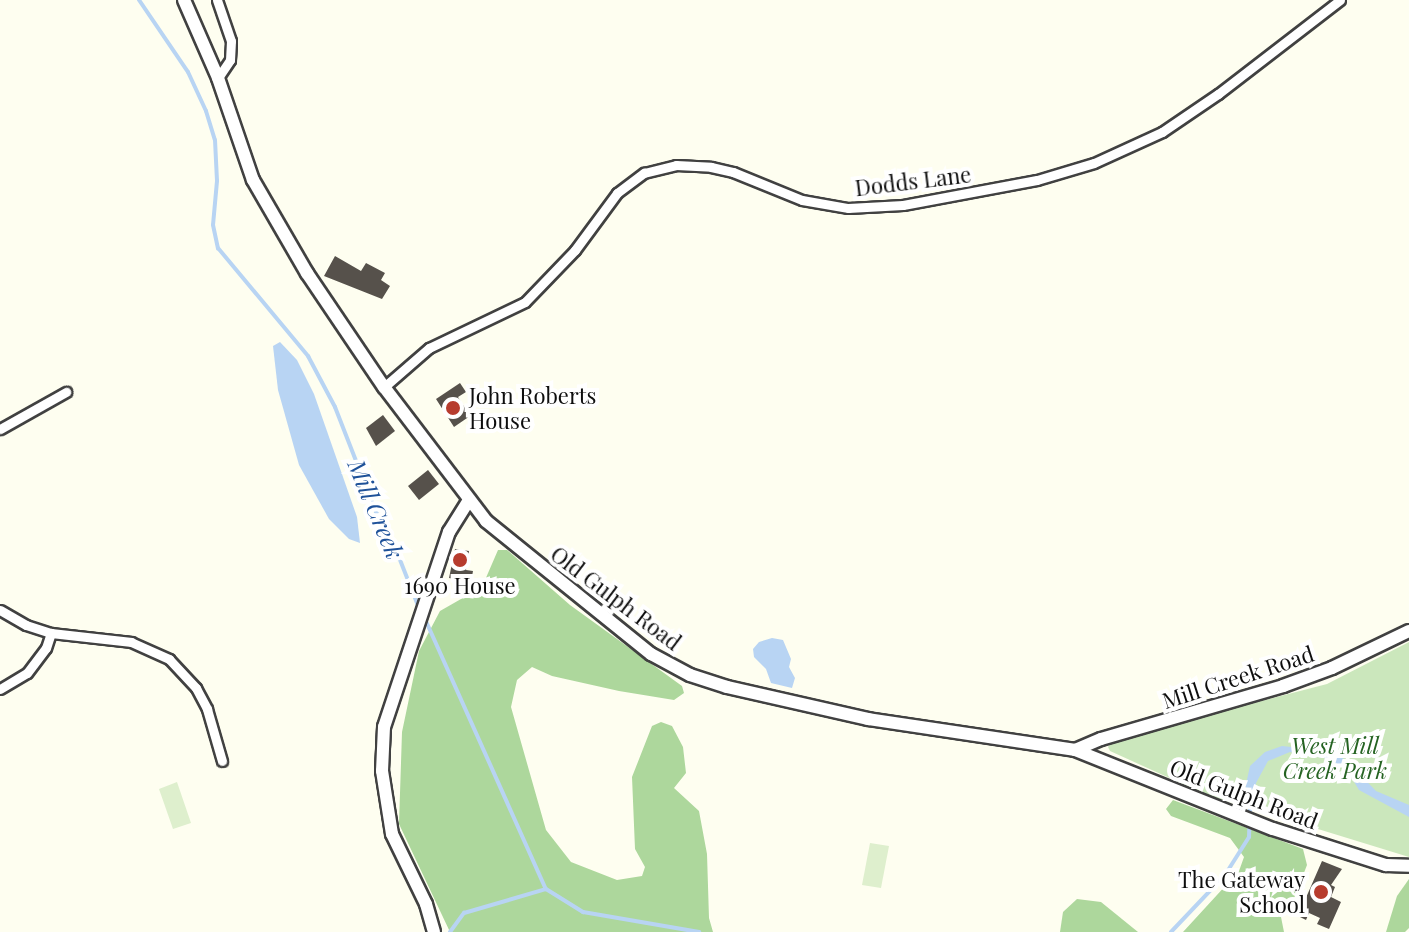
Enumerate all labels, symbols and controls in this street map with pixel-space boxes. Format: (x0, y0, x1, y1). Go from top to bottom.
street label: Dodds Lane (853, 161, 973, 201)
place label: John Roberts House (469, 382, 596, 434)
marker: John Roberts House (444, 399, 462, 417)
water label: Mill Creek (342, 454, 410, 564)
street label: Old Gulph Road (546, 540, 686, 656)
marker: 1690 House (451, 551, 469, 569)
place label: 1690 House (404, 573, 516, 599)
street label: Mill Creek Road (1159, 640, 1317, 714)
park label: West Mill Creek Park (1283, 732, 1387, 784)
street label: Old Gulph Road (1166, 754, 1322, 834)
place label: The Gateway School (1178, 866, 1305, 918)
marker: The Gateway School (1312, 883, 1330, 901)

